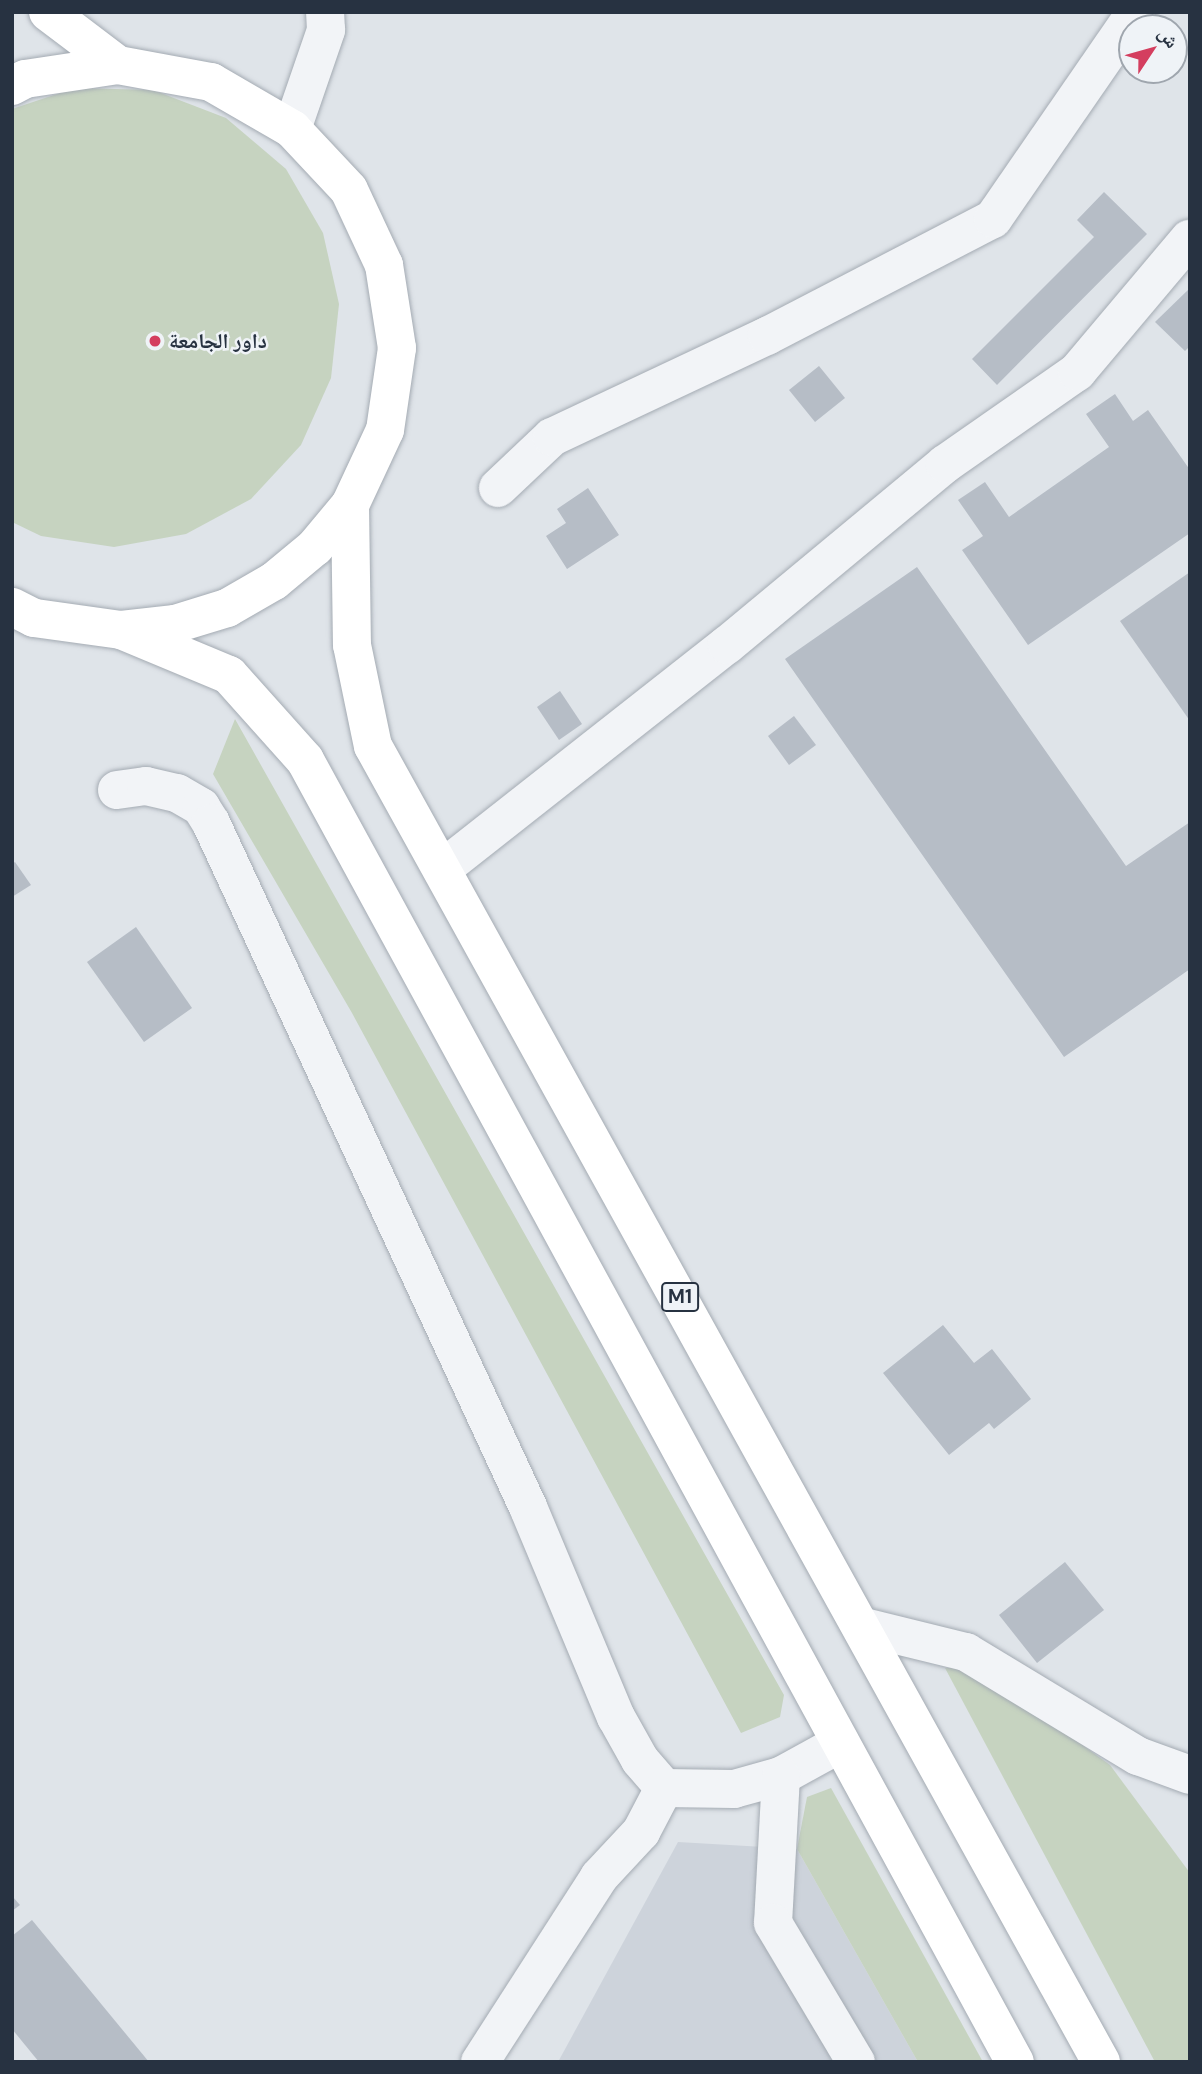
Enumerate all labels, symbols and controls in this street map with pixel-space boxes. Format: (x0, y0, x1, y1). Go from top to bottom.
north arrow (1118, 14, 1188, 84)
text: ش (1153, 22, 1185, 53)
place label: داور الجامعة (169, 328, 267, 354)
marker: داور الجامعة (147, 333, 163, 349)
road number: M1 (661, 1282, 699, 1312)

